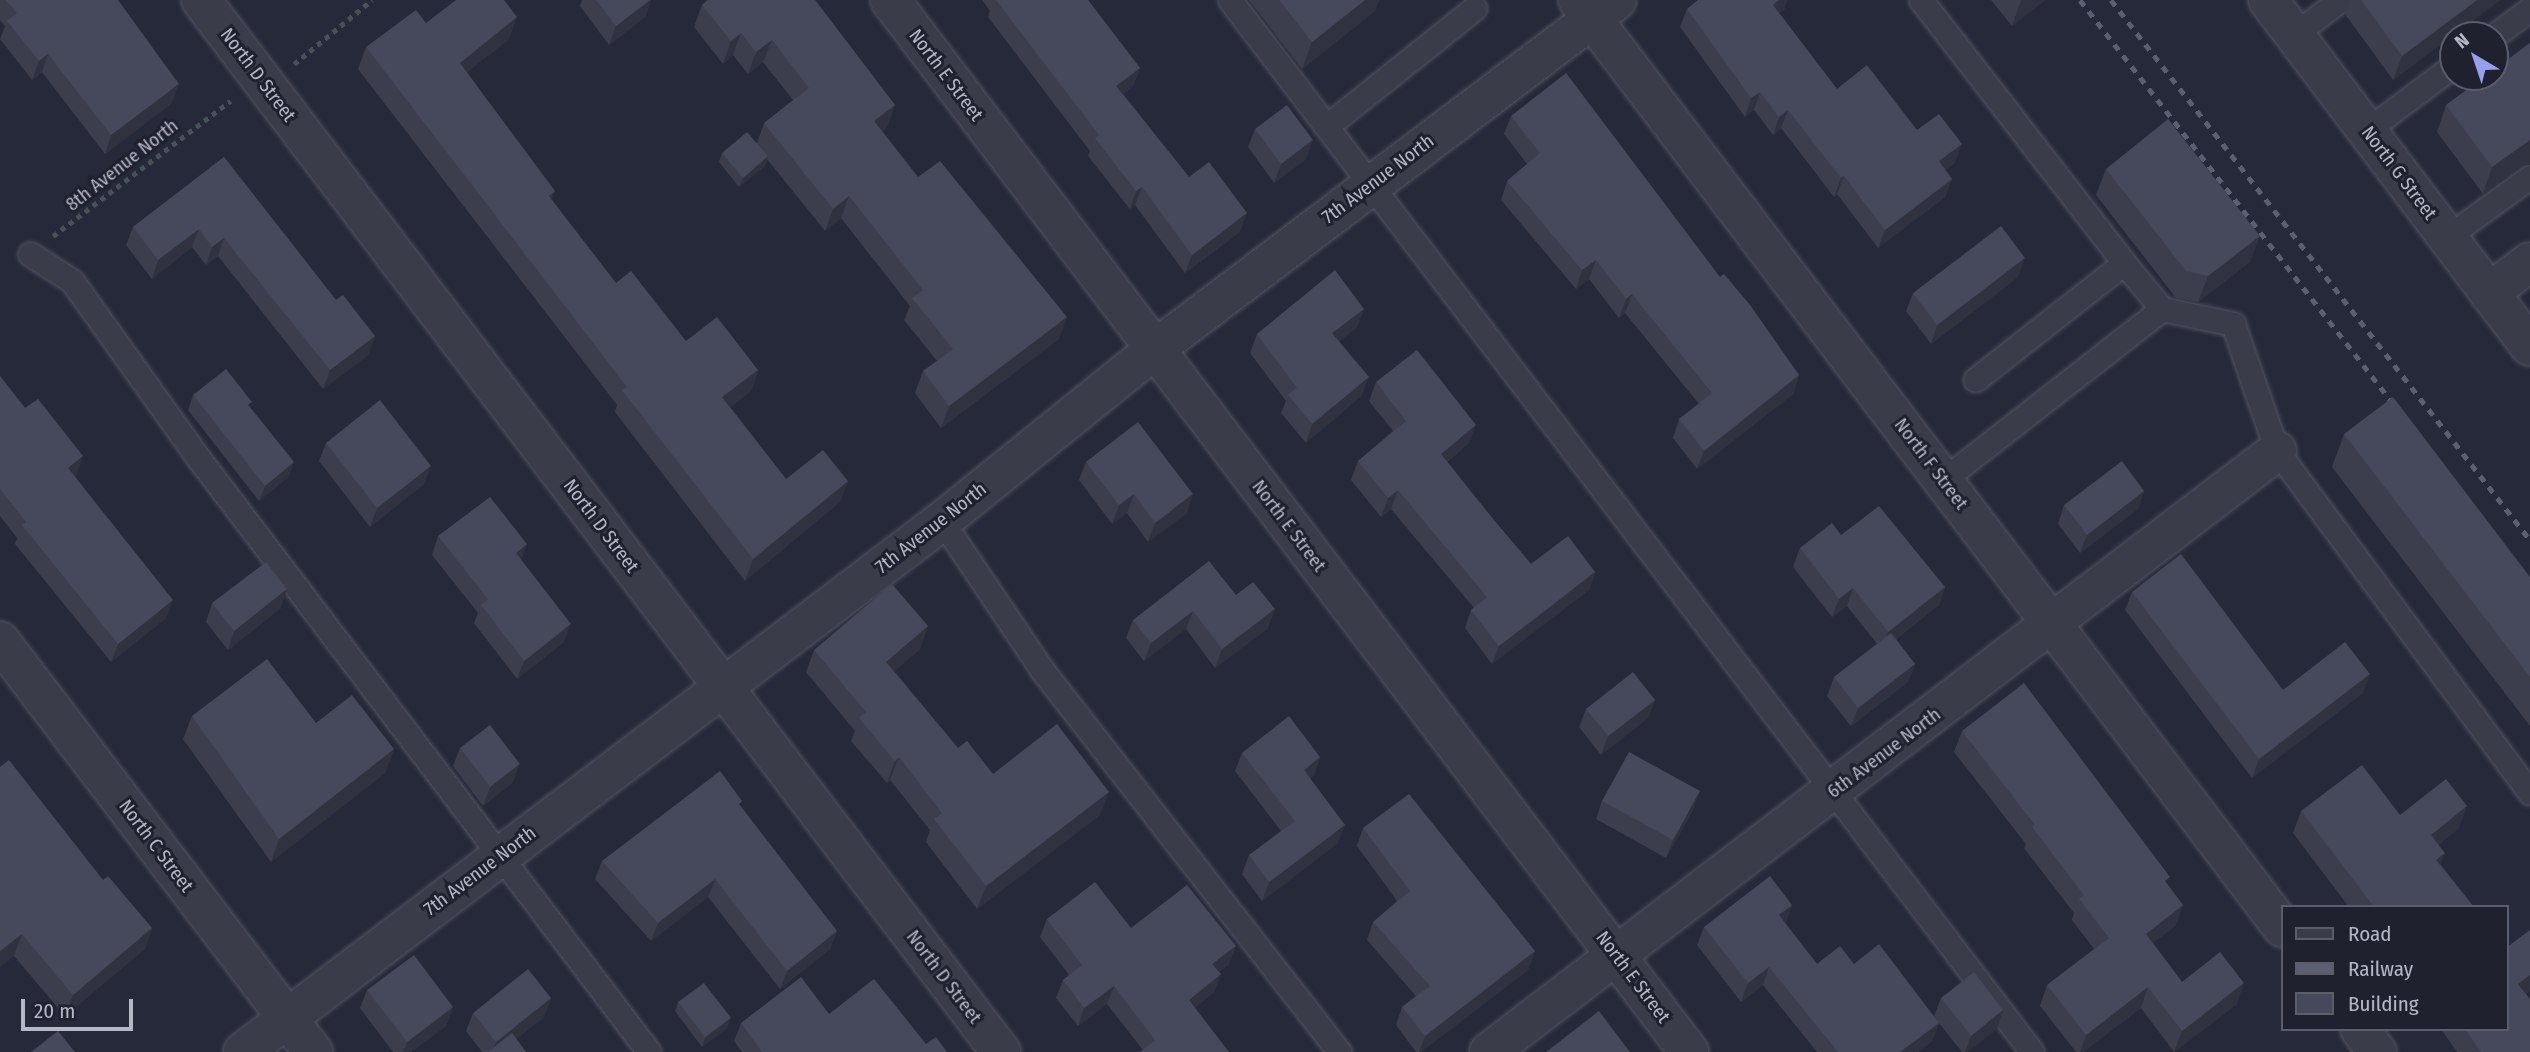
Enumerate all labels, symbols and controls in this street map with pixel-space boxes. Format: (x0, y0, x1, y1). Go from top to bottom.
north arrow (2439, 21, 2509, 91)
street label: North D Street (215, 24, 301, 126)
street label: North E Street (904, 25, 988, 125)
text: N (2450, 28, 2473, 53)
street label: 8th Avenue North (61, 114, 183, 216)
street label: North G Street (2357, 122, 2441, 224)
street label: 7th Avenue North (1317, 129, 1439, 229)
street label: North F Street (1889, 414, 1973, 514)
street label: North D Street (558, 475, 644, 577)
street label: North E Street (1247, 476, 1331, 576)
street label: 7th Avenue North (871, 478, 991, 578)
street label: 6th Avenue North (1823, 703, 1945, 803)
street label: North C Street (114, 795, 198, 897)
street label: 7th Avenue North (419, 821, 541, 921)
legend (2282, 905, 2509, 1031)
text: Road (2348, 921, 2392, 947)
street label: North D Street (901, 926, 987, 1028)
street label: North E Street (1591, 927, 1675, 1027)
text: Railway (2348, 956, 2413, 982)
scale bar (24, 986, 136, 1030)
text: Building (2348, 991, 2419, 1017)
text: 20 m (34, 998, 75, 1024)

